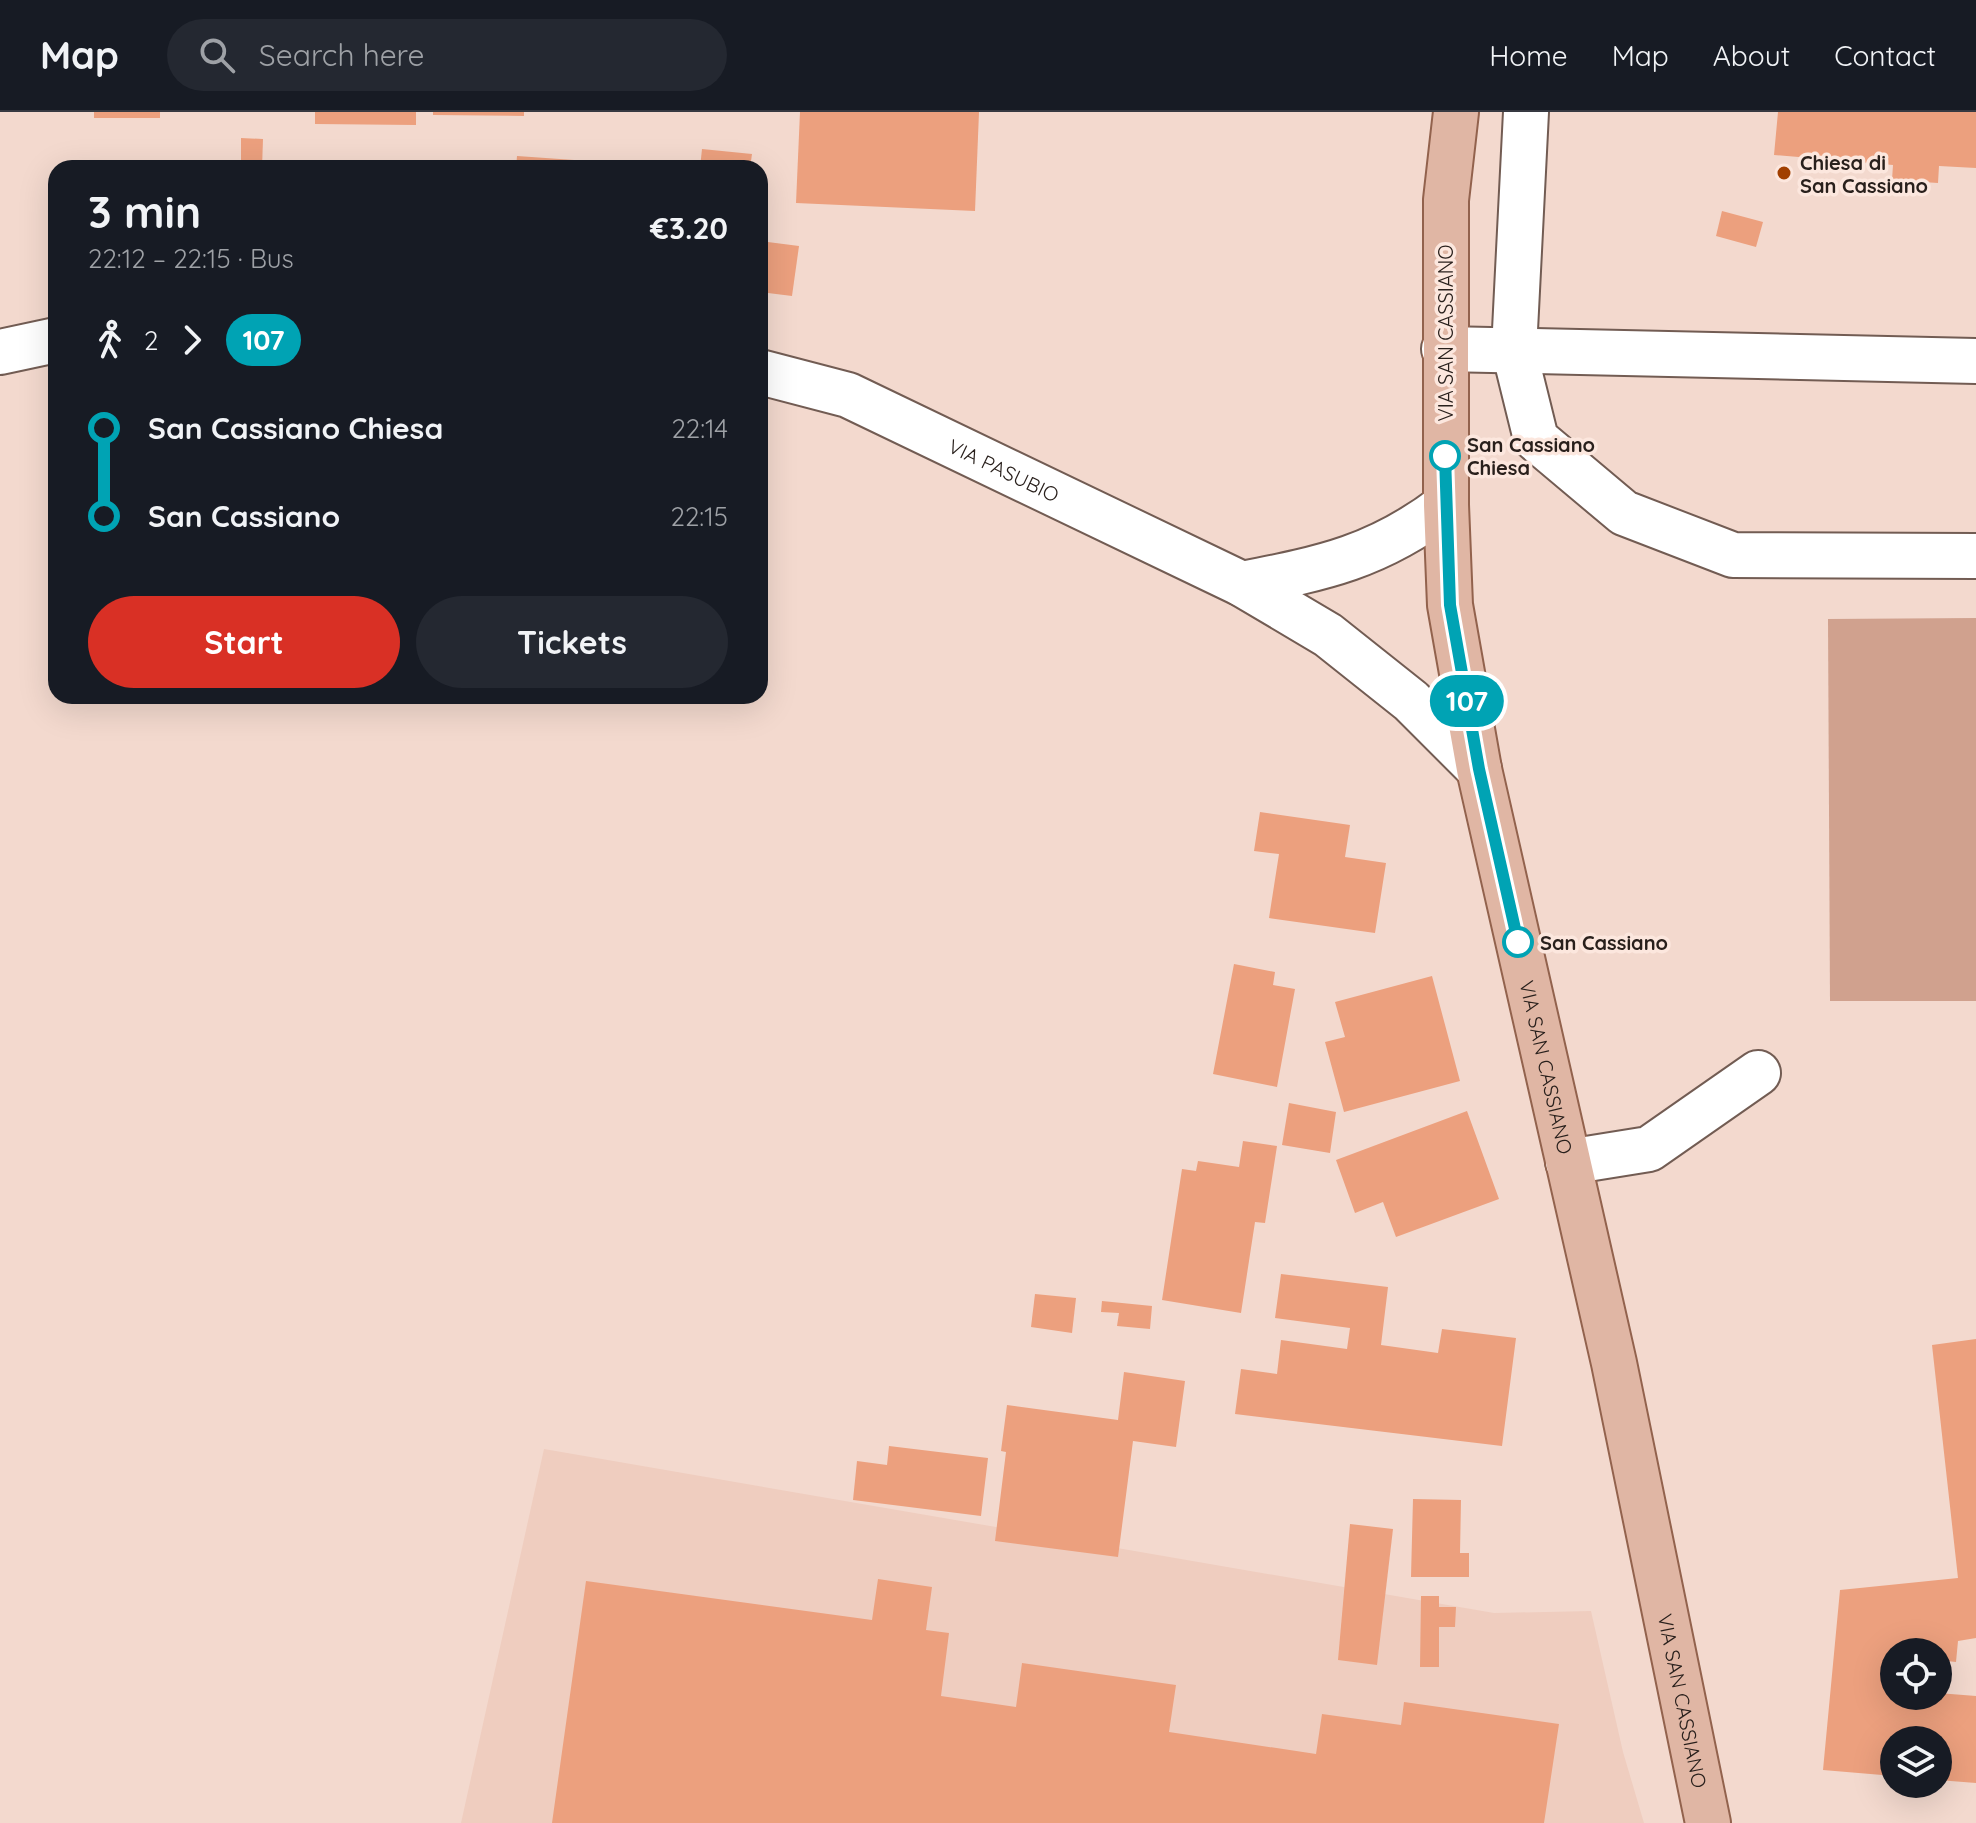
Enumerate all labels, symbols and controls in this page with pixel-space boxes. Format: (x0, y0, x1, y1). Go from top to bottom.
search box (167, 19, 727, 91)
text: Map (40, 31, 119, 79)
icon: search (195, 33, 239, 77)
text: Search here (259, 36, 424, 74)
text: Home (1489, 38, 1568, 73)
text: Map (1612, 38, 1669, 73)
text: About (1713, 38, 1790, 73)
text: Contact (1834, 38, 1936, 73)
place label: Chiesa di San Cassiano (1800, 150, 1928, 198)
marker: Chiesa di San Cassiano (1775, 164, 1793, 182)
text: 3 min (88, 184, 201, 239)
text: €3.20 (650, 209, 728, 247)
text: 22:12 – 22:15 · Bus (88, 242, 294, 275)
street label: VIA SAN CASSIANO (1433, 244, 1458, 422)
icon: walk (88, 318, 132, 362)
icon: forward (170, 318, 214, 362)
text: 107 (242, 322, 285, 357)
text: 2 (144, 324, 158, 357)
text: San Cassiano Chiesa (148, 409, 443, 447)
text: 22:14 (671, 412, 728, 445)
place label: San Cassiano Chiesa (1467, 432, 1595, 480)
street label: VIA PASUBIO (945, 433, 1063, 507)
marker: San Cassiano Chiesa (1430, 441, 1460, 471)
text: San Cassiano (148, 497, 340, 535)
text: 22:15 (671, 500, 728, 533)
button: Start (88, 596, 400, 688)
button: Tickets (416, 596, 728, 688)
line badge: 107 (1421, 675, 1513, 727)
text: 107 (1446, 683, 1488, 718)
marker: San Cassiano (1503, 927, 1533, 957)
place label: San Cassiano (1540, 930, 1668, 955)
street label: VIA SAN CASSIANO (1515, 978, 1579, 1156)
street label: VIA SAN CASSIANO (1653, 1611, 1713, 1790)
map controls (1880, 1638, 1952, 1798)
button: locate (1880, 1638, 1952, 1710)
button: layers (1880, 1726, 1952, 1798)

